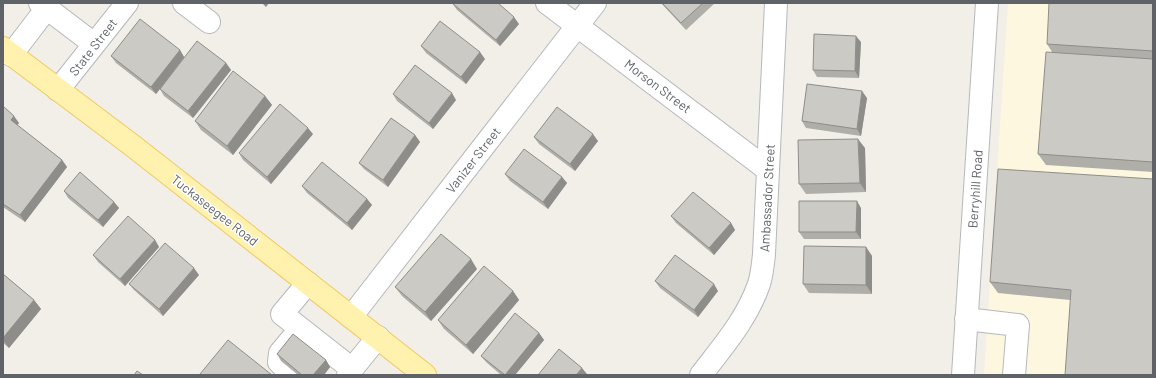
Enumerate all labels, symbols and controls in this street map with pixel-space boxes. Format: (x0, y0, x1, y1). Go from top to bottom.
street label: State Street (66, 15, 120, 79)
street label: Morson Street (621, 56, 695, 116)
street label: Vanizer Street (442, 124, 504, 196)
street label: Ambassador Street (756, 143, 778, 253)
street label: Berryhill Road (964, 149, 986, 229)
street label: Tuckaseegee Road (168, 171, 262, 249)

